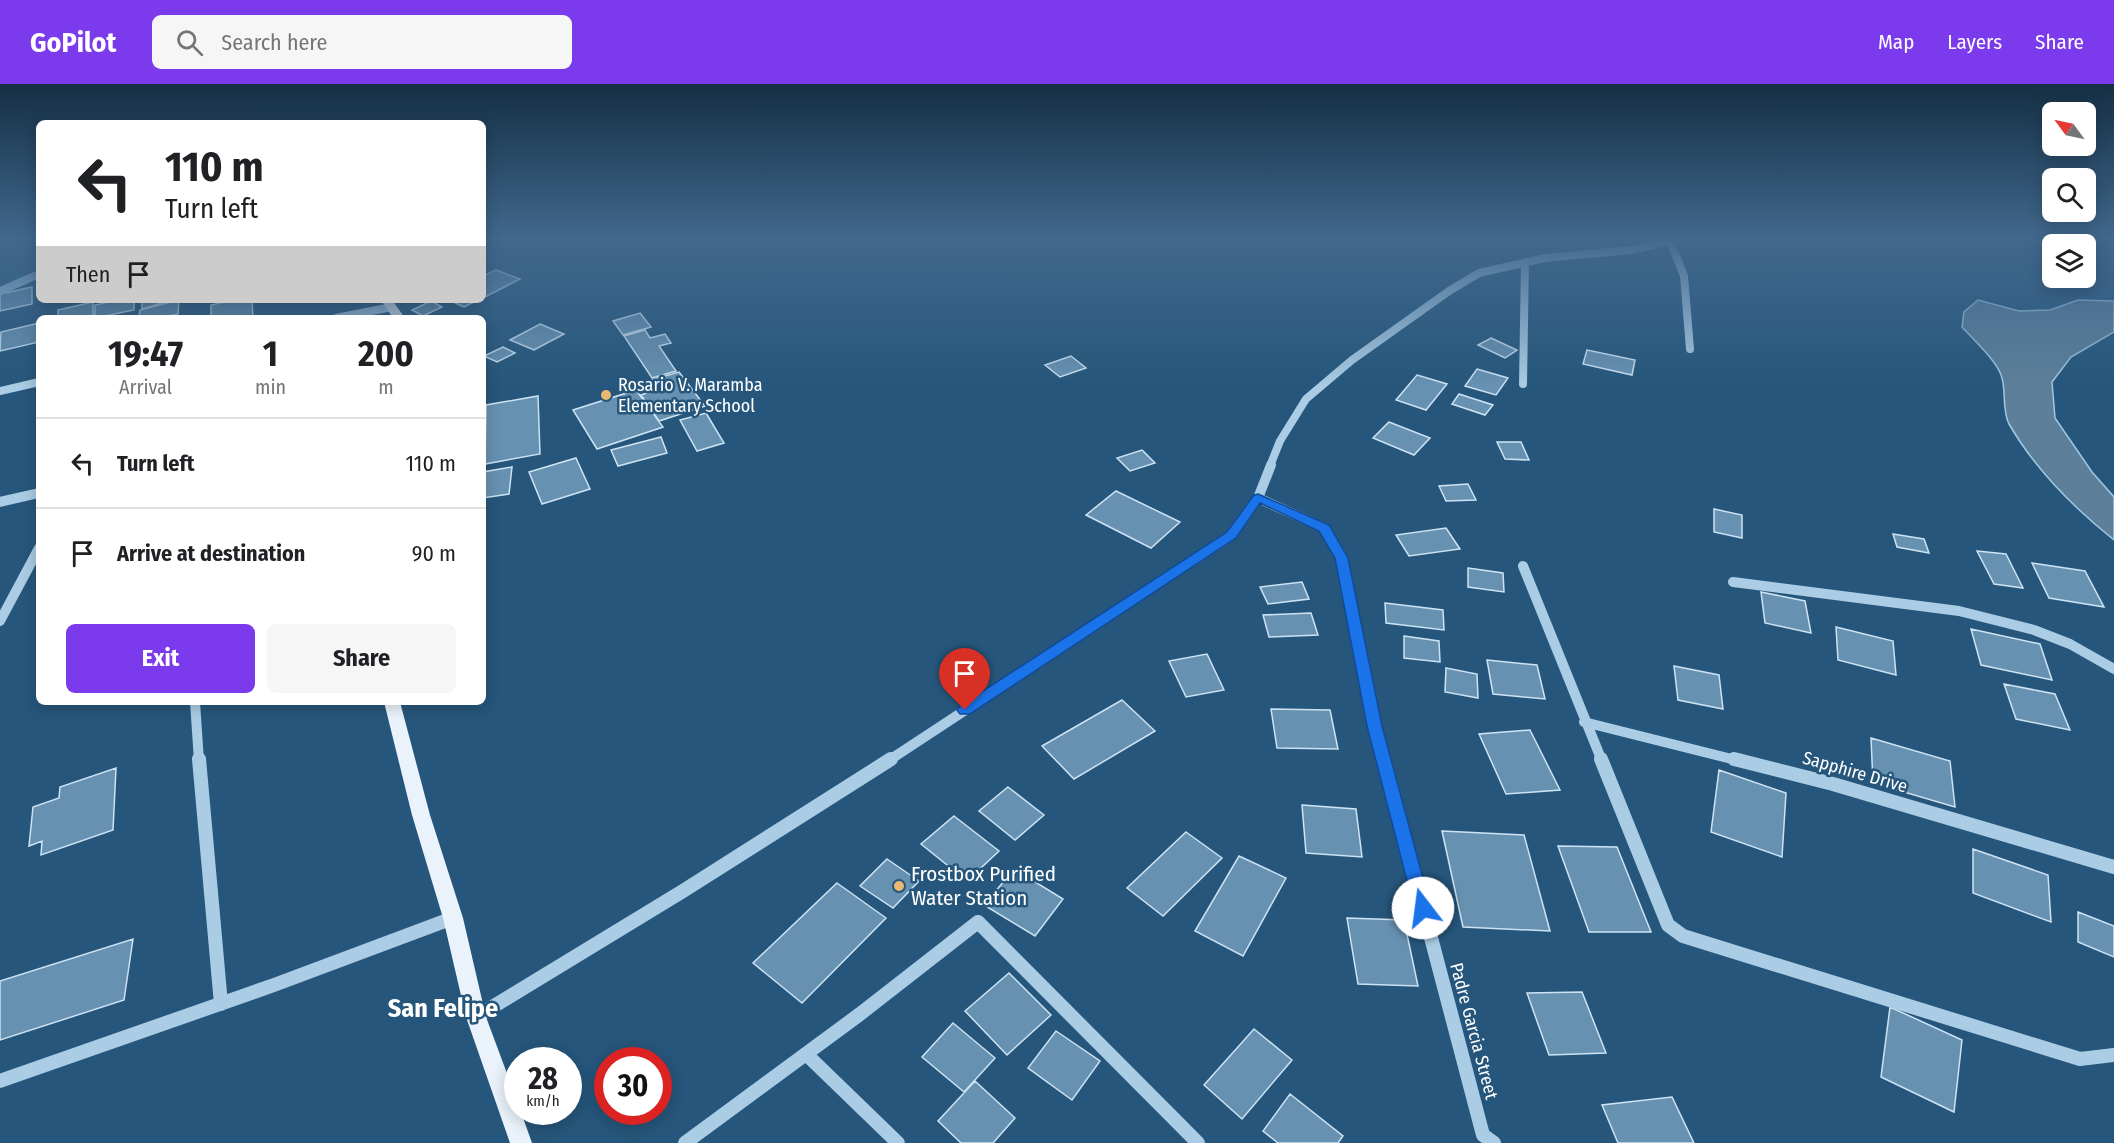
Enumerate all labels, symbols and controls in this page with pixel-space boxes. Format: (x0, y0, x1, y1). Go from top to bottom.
search box (152, 15, 572, 69)
text: GoPilot (30, 26, 116, 59)
icon: search (173, 26, 206, 59)
text: Search here (221, 29, 327, 56)
text: Map (1878, 29, 1914, 55)
text: Layers (1947, 29, 2002, 55)
text: Share (2035, 29, 2084, 55)
north arrow (2042, 102, 2096, 156)
map controls (2042, 102, 2096, 288)
text: 110 m (165, 142, 264, 192)
icon: left (66, 144, 144, 222)
button: search (2042, 168, 2096, 222)
text: Turn left (165, 193, 258, 225)
button: layers (2042, 234, 2096, 288)
icon: arrive (122, 258, 155, 291)
text: Then (66, 261, 110, 288)
text: 19:47 (108, 332, 183, 376)
text: 1 (263, 332, 278, 376)
text: 200 (358, 332, 414, 376)
place label: Rosario V. Maramba Elementary School (618, 374, 763, 417)
text: Arrival (119, 375, 172, 399)
text: min (255, 375, 286, 399)
text: m (378, 375, 394, 399)
marker: Rosario V. Maramba Elementary School (599, 388, 613, 402)
icon: left (66, 447, 99, 480)
text: Turn left (117, 450, 195, 477)
text: 110 m (406, 450, 456, 477)
icon: arrive (66, 537, 99, 570)
text: Arrive at destination (117, 540, 305, 567)
text: 90 m (412, 540, 456, 567)
button: Exit (66, 624, 255, 693)
button: Share (267, 624, 456, 693)
pin (939, 648, 990, 710)
icon: arrive (948, 657, 981, 690)
street label: Sapphire Drive (1800, 747, 1910, 797)
place label: Frostbox Purified Water Station (911, 861, 1056, 911)
position arrow (1391, 876, 1455, 940)
marker: Frostbox Purified Water Station (892, 879, 906, 893)
street label: Padre Garcia Street (1445, 960, 1503, 1102)
district label: San Felipe (388, 993, 498, 1024)
speed limit sign: 30 (594, 1047, 672, 1125)
text: 28 (528, 1061, 558, 1097)
text: km/h (526, 1092, 560, 1110)

